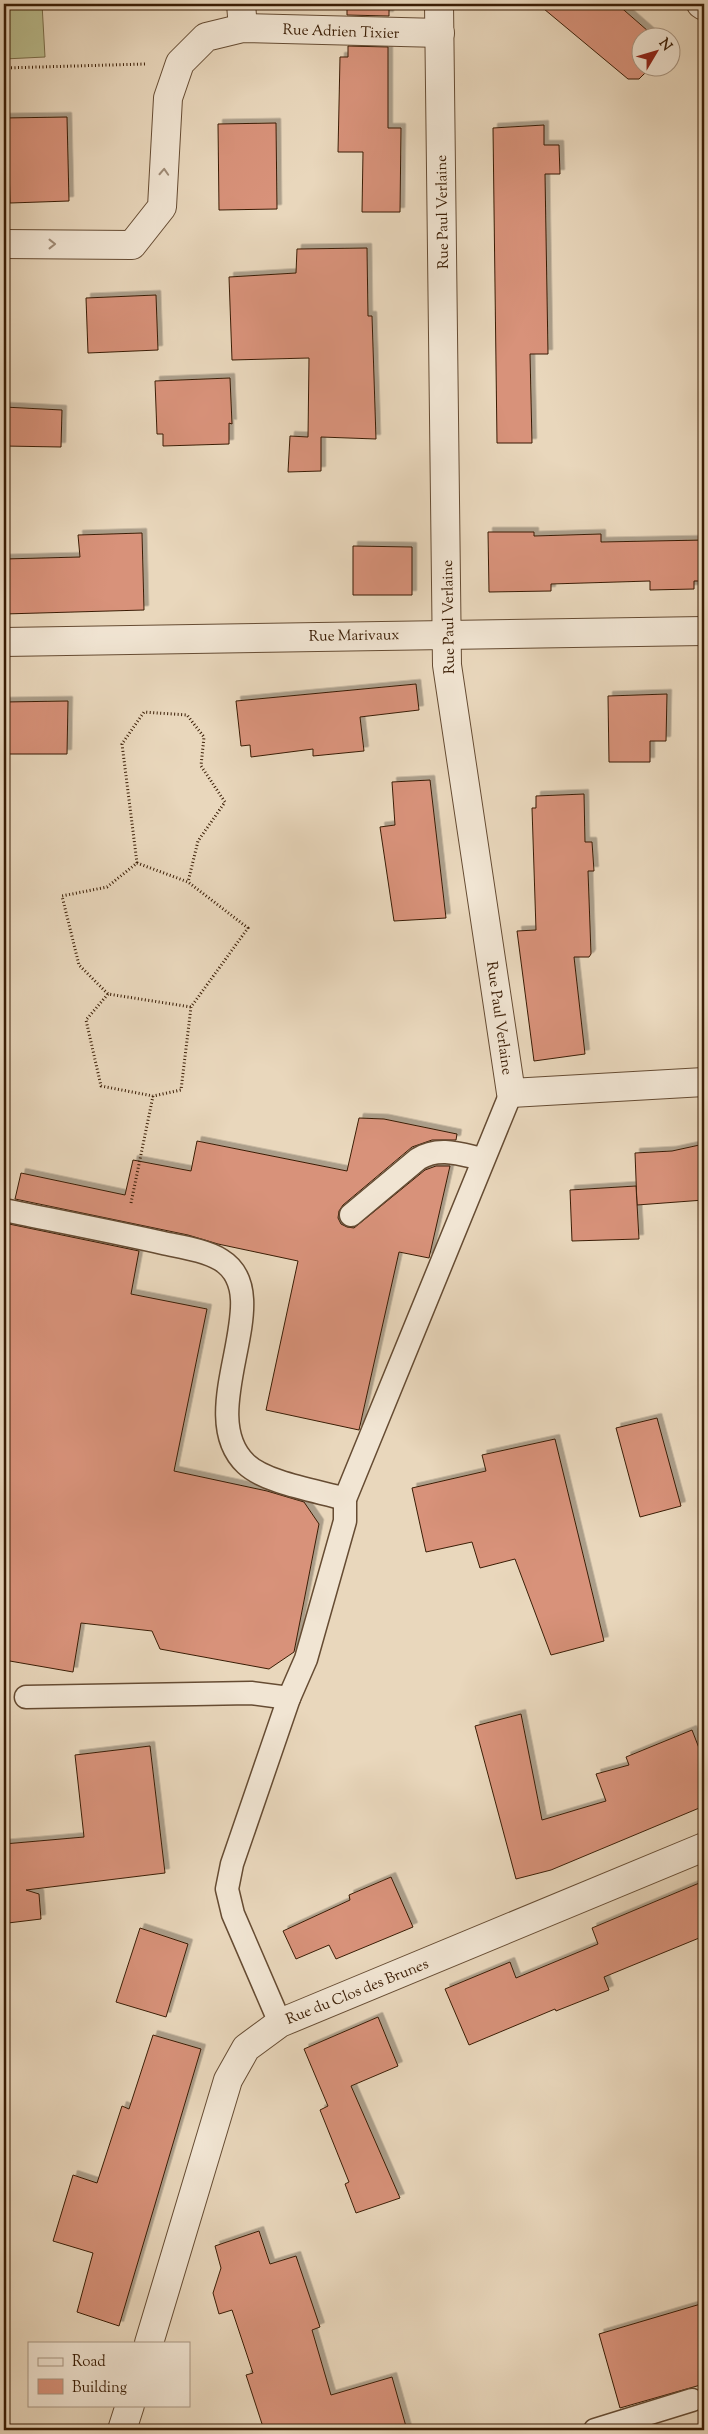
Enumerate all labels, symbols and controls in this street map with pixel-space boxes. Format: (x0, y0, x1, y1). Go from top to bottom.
street label: Rue Adrien Tixier (282, 20, 400, 45)
north arrow (630, 28, 680, 78)
text: N (653, 35, 676, 56)
street label: Rue Paul Verlaine (432, 155, 455, 269)
one-way arrow (159, 168, 169, 176)
one-way arrow (49, 239, 57, 249)
street label: Rue Paul Verlaine (438, 560, 461, 674)
street label: Rue Marivaux (308, 625, 400, 648)
street label: Rue Paul Verlaine (480, 960, 517, 1076)
street label: Rue du Clos des Brunes (283, 1954, 432, 2031)
legend (28, 2342, 190, 2406)
text: Road (72, 2352, 106, 2373)
text: Building (72, 2378, 127, 2399)

